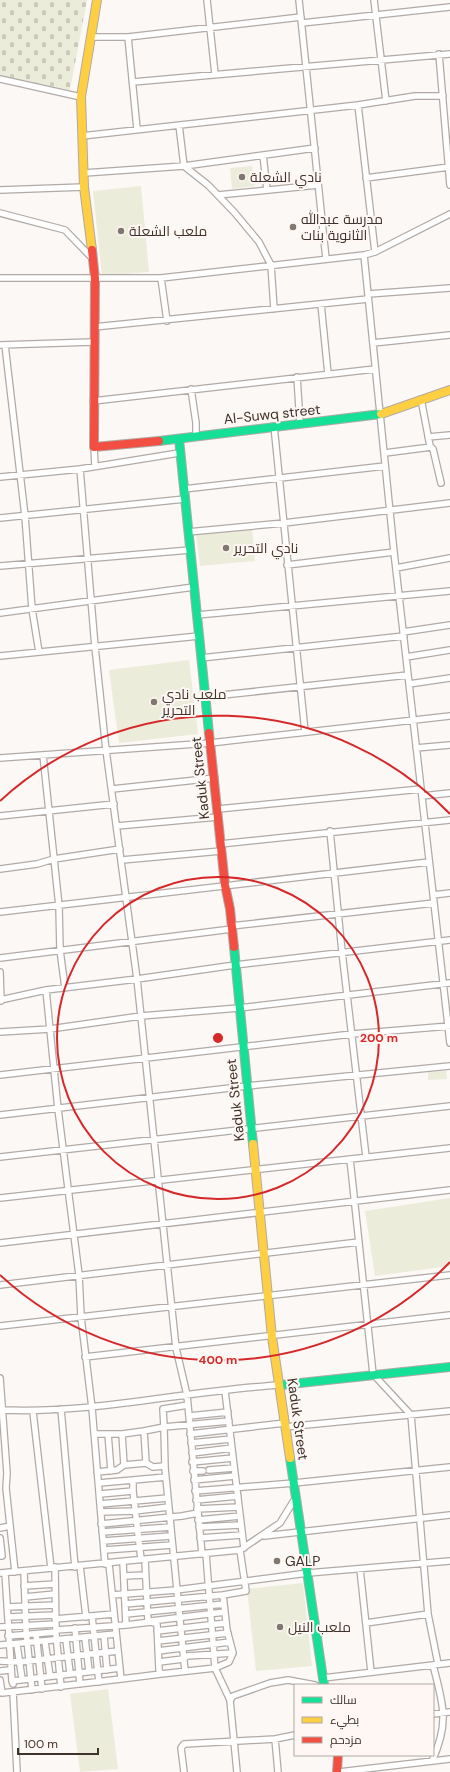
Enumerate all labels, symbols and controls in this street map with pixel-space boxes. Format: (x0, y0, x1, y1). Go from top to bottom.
place label: نادي الشعلة (250, 168, 322, 189)
marker: نادي الشعلة (237, 172, 247, 182)
place label: مدرسة عبدالله الثانوية بنات (301, 210, 383, 244)
place label: ملعب الشعلة (129, 222, 207, 240)
marker: مدرسة عبدالله الثانوية بنات (288, 222, 298, 232)
marker: ملعب الشعلة (116, 226, 126, 236)
street label: Al-Suwq street (223, 400, 321, 428)
place label: نادي التحرير (233, 539, 298, 560)
marker: نادي التحرير (221, 543, 231, 553)
place label: ملعب نادي التحرير (161, 685, 227, 719)
marker: ملعب نادي التحرير (149, 697, 159, 707)
street label: Kaduk Street (187, 736, 213, 820)
text: 200 m (360, 1030, 398, 1046)
centre of rings (211, 1031, 225, 1045)
street label: Kaduk Street (222, 1058, 248, 1142)
text: 400 m (199, 1352, 237, 1368)
street label: Kaduk Street (283, 1377, 313, 1461)
place label: GALP (285, 1552, 320, 1570)
marker: GALP (272, 1556, 282, 1566)
place label: ملعب النيل (288, 1618, 351, 1636)
marker: ملعب النيل (275, 1622, 285, 1632)
legend (294, 1684, 434, 1756)
text: سالك (330, 1692, 357, 1708)
text: بطيء (330, 1712, 359, 1730)
scale bar (18, 1730, 98, 1756)
text: مزدحم (330, 1732, 362, 1748)
text: 100 m (24, 1736, 58, 1752)

